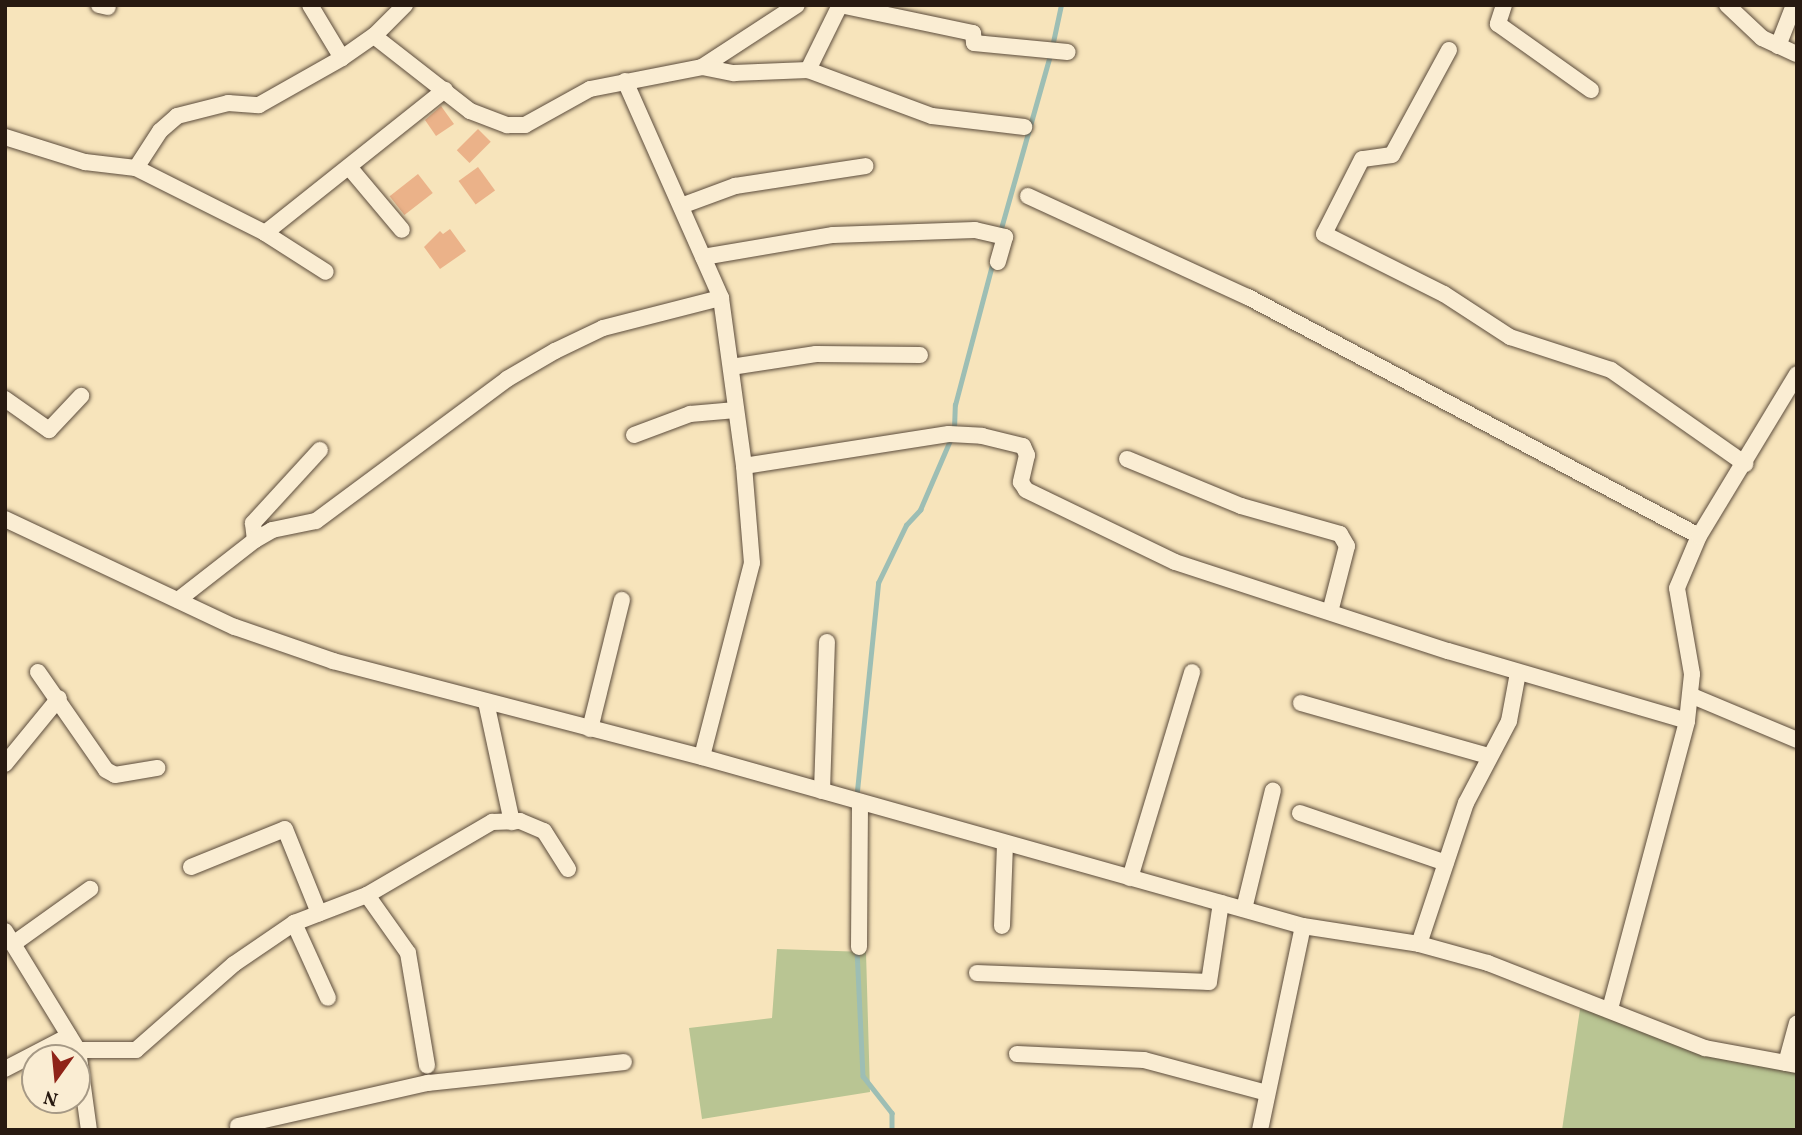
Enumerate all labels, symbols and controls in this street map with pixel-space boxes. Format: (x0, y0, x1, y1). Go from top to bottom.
north arrow (21, 1044, 91, 1114)
text: N (41, 1083, 61, 1112)

